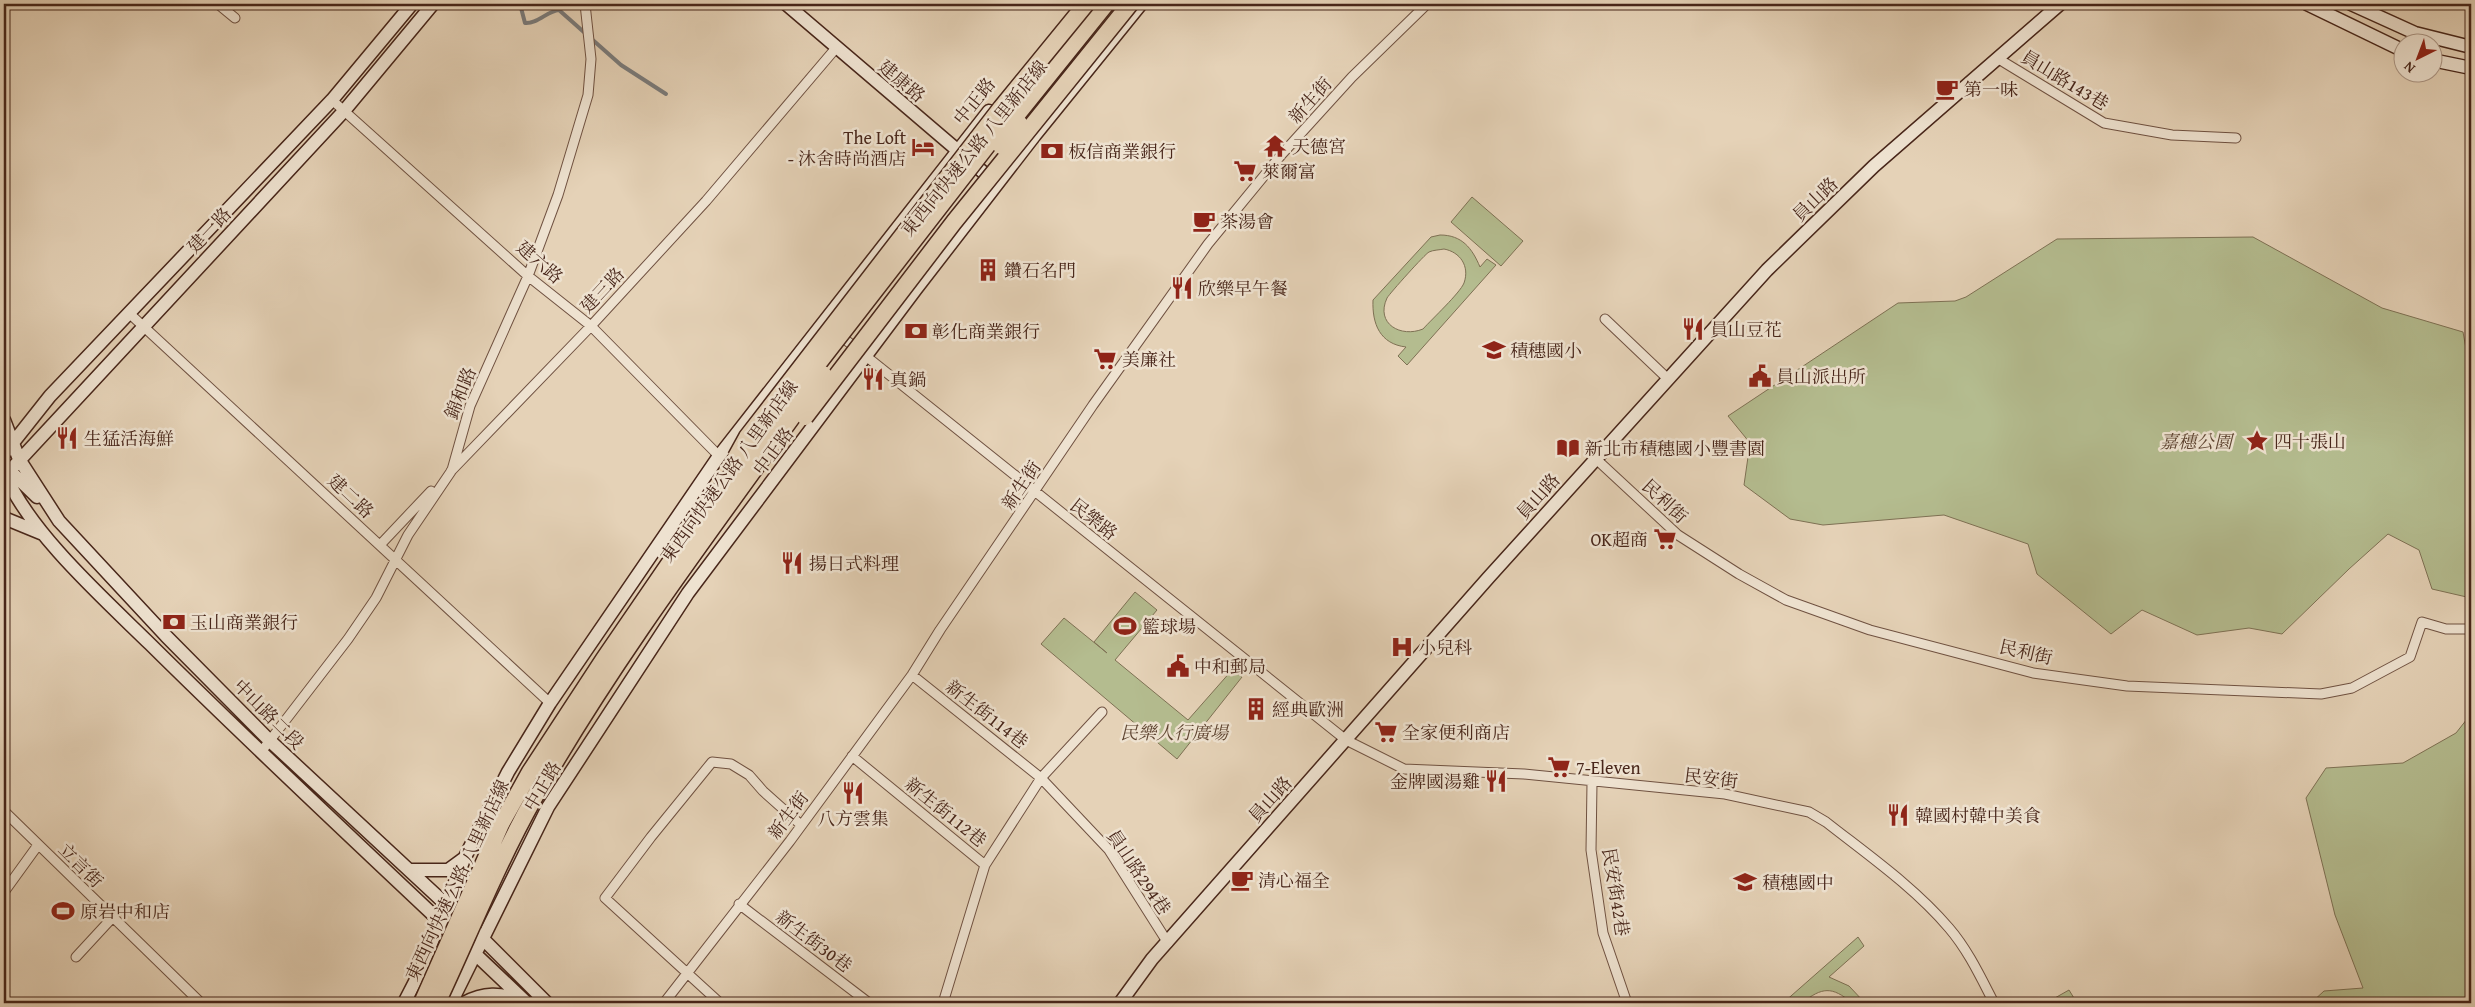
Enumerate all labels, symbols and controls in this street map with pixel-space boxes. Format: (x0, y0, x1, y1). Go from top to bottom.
north arrow (2392, 32, 2442, 82)
street label: 員山路143巷 (2016, 43, 2114, 117)
street label: 建康路 (873, 53, 931, 109)
street label: 東西向快速公路 八里新店線 (894, 54, 1054, 242)
text: N (2399, 57, 2419, 78)
street label: 新生街 (1282, 71, 1338, 129)
street label: 中正路 (947, 72, 1001, 130)
cafe icon: 第一味 (1934, 76, 1960, 102)
place label: 第一味 (1964, 76, 2018, 103)
place label: The Loft - 沐舍時尚酒店 (788, 124, 907, 172)
temple icon: 天德宮 (1262, 133, 1288, 159)
place label: 天德宮 (1292, 133, 1346, 160)
hotel icon: The Loft - 沐舍時尚酒店 (910, 134, 936, 160)
bank icon: 板信商業銀行 (1039, 138, 1065, 164)
place label: 板信商業銀行 (1068, 138, 1176, 165)
supermarket icon: 萊爾富 (1232, 158, 1258, 184)
place label: 萊爾富 (1262, 158, 1316, 185)
street label: 員山路 (1786, 171, 1844, 227)
street label: 建一路 (181, 201, 237, 259)
cafe icon: 茶湯會 (1191, 208, 1217, 234)
place label: 茶湯會 (1220, 208, 1274, 235)
street label: 建六路 (511, 234, 569, 290)
building icon: 鑽石名門 (975, 257, 1001, 283)
place label: 鑽石名門 (1004, 257, 1076, 284)
street label: 建三路 (574, 261, 630, 319)
restaurant icon: 欣樂早午餐 (1169, 275, 1195, 301)
place label: 欣樂早午餐 (1198, 275, 1288, 302)
restaurant icon: 員山豆花 (1680, 316, 1706, 342)
place label: 員山豆花 (1710, 316, 1782, 343)
bank icon: 彰化商業銀行 (903, 318, 929, 344)
place label: 彰化商業銀行 (932, 318, 1040, 345)
school or university icon: 積穗國小 (1481, 337, 1507, 363)
place label: 積穗國小 (1510, 337, 1582, 364)
supermarket icon: 美廉社 (1092, 346, 1118, 372)
place label: 美廉社 (1122, 346, 1176, 373)
street label: 錦和路 (437, 363, 483, 423)
public building icon: 員山派出所 (1747, 363, 1773, 389)
place label: 員山派出所 (1776, 363, 1866, 390)
restaurant icon: 真鍋 (860, 366, 886, 392)
place label: 真鍋 (890, 366, 926, 393)
street label: 東西向快速公路 八里新店線 (653, 374, 805, 568)
street label: 中正路 (746, 421, 800, 481)
restaurant icon: 生猛活海鮮 (54, 425, 80, 451)
place label: 生猛活海鮮 (84, 425, 174, 452)
park label: 嘉穗公園 (2160, 428, 2235, 455)
place icon: 四十張山 (2244, 428, 2270, 454)
place label: 四十張山 (2274, 428, 2346, 455)
library icon: 新北市積穗國小豐書園 (1555, 435, 1581, 461)
place label: 新北市積穗國小豐書園 (1585, 435, 1765, 462)
street label: 新生街 (995, 455, 1047, 515)
street label: 員山路 (1510, 467, 1566, 525)
street label: 建二路 (322, 468, 380, 524)
street label: 民利街 (1636, 473, 1694, 529)
street label: 民樂路 (1064, 492, 1124, 546)
place label: OK超商 (1590, 526, 1648, 553)
supermarket icon: OK超商 (1652, 526, 1678, 552)
restaurant icon: 揚日式料理 (779, 550, 805, 576)
place label: 揚日式料理 (809, 550, 899, 577)
bank icon: 玉山商業銀行 (161, 609, 187, 635)
place label: 玉山商業銀行 (190, 609, 298, 636)
sports icon: 籃球場 (1112, 613, 1138, 639)
place label: 籃球場 (1142, 613, 1196, 640)
street label: 民利街 (1997, 633, 2055, 671)
hospital icon: 小兒科 (1389, 634, 1415, 660)
place label: 小兒科 (1418, 634, 1472, 661)
public building icon: 中和郵局 (1165, 653, 1191, 679)
place label: 中和郵局 (1194, 653, 1266, 680)
street label: 中山路二段 (228, 673, 310, 755)
street label: 新生街114巷 (940, 673, 1034, 755)
building icon: 經典歐洲 (1243, 696, 1269, 722)
place label: 經典歐洲 (1272, 696, 1344, 723)
park label: 民樂人行廣場 (1120, 719, 1230, 746)
supermarket icon: 全家便利商店 (1373, 719, 1399, 745)
place label: 全家便利商店 (1402, 719, 1510, 746)
supermarket icon: 7-Eleven (1546, 754, 1572, 780)
place label: 7-Eleven (1576, 754, 1641, 781)
street label: 中正路 (517, 756, 567, 816)
street label: 民安街 (1683, 761, 1739, 795)
place label: 金牌國湯雞 (1390, 768, 1480, 795)
restaurant icon: 金牌國湯雞 (1483, 768, 1509, 794)
street label: 員山路 (1242, 770, 1298, 828)
street label: 新生街112巷 (899, 771, 993, 853)
street label: 東西向快速公路 八里新店線 (398, 775, 516, 985)
restaurant icon: 八方雲集 (840, 780, 866, 806)
street label: 新生街 (761, 785, 815, 845)
restaurant icon: 韓國村韓中美食 (1885, 802, 1911, 828)
place label: 韓國村韓中美食 (1915, 802, 2041, 829)
place label: 八方雲集 (817, 805, 889, 832)
street label: 員山路294巷 (1100, 824, 1178, 920)
street label: 立言街 (52, 836, 110, 894)
street label: 民安街42巷 (1596, 846, 1636, 938)
cafe icon: 清心福全 (1229, 867, 1255, 893)
place label: 清心福全 (1258, 867, 1330, 894)
school or university icon: 積穗國中 (1732, 869, 1758, 895)
place label: 積穗國中 (1762, 869, 1834, 896)
sports icon: 原岩中和店 (50, 898, 76, 924)
place label: 原岩中和店 (80, 898, 170, 925)
street label: 新生街30巷 (770, 903, 858, 979)

